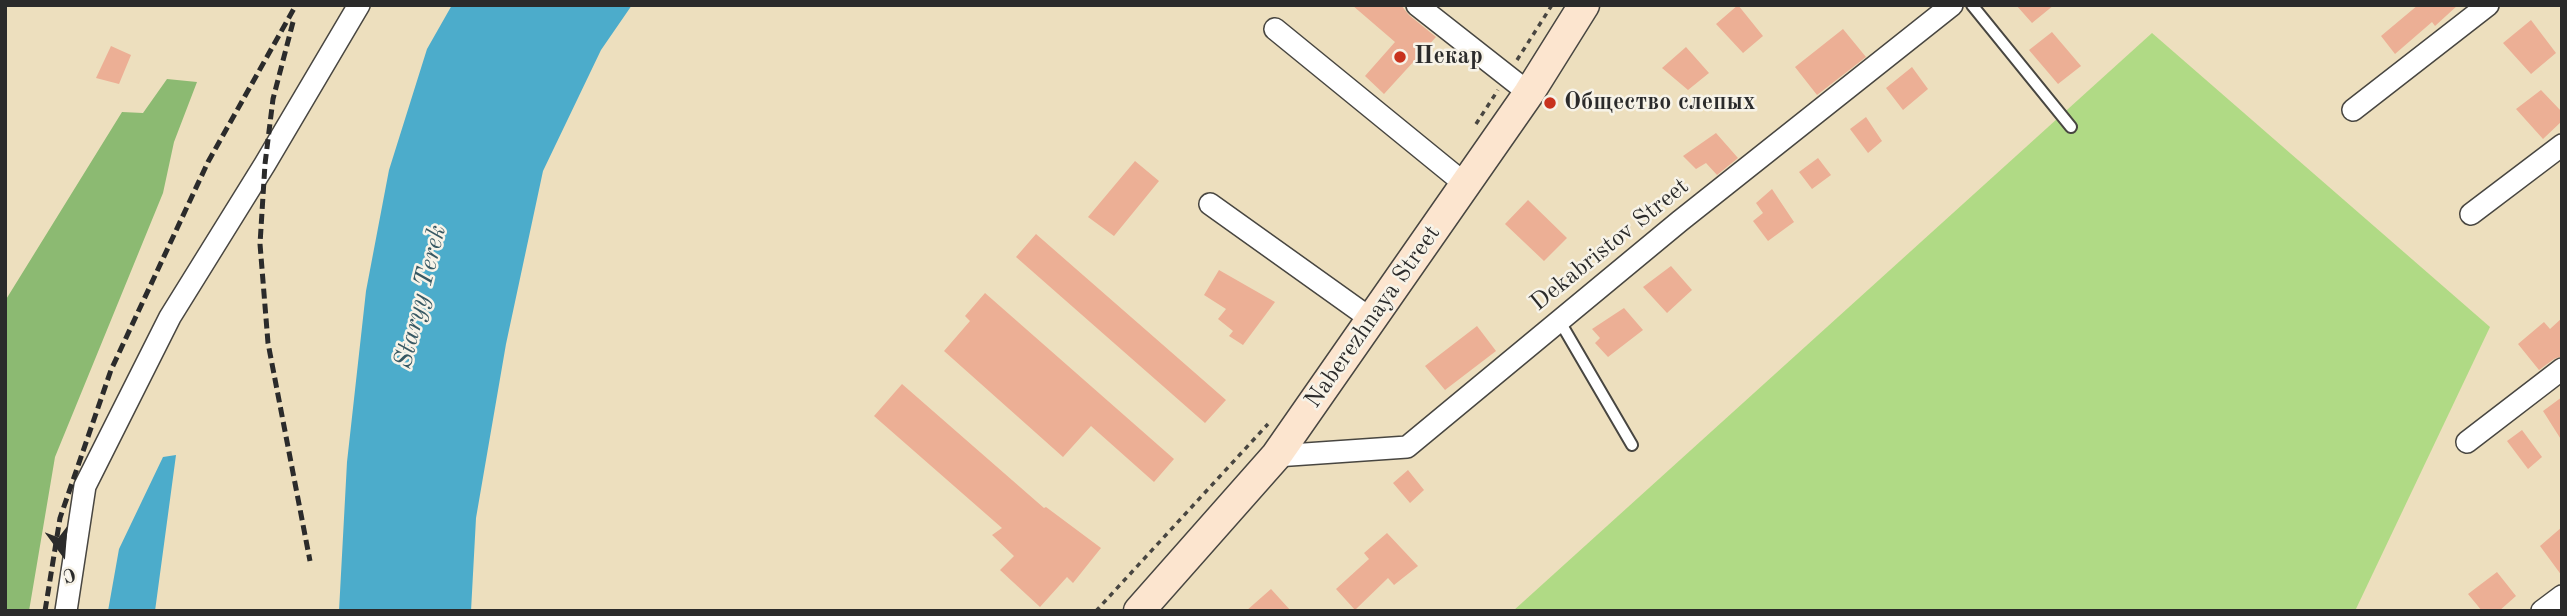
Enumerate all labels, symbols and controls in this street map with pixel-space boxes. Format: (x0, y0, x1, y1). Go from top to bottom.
place label: Пекар (1414, 43, 1483, 71)
marker: Пекар (1392, 49, 1408, 65)
place label: Общество слепых (1564, 89, 1756, 117)
marker: Общество слепых (1542, 95, 1558, 111)
street label: Dekabristov Street (1525, 172, 1695, 318)
street label: Naberezhnaya Street (1299, 220, 1447, 414)
water label: Staryy Terek (388, 222, 454, 372)
north arrow (28, 518, 98, 588)
text: С (60, 563, 78, 585)

